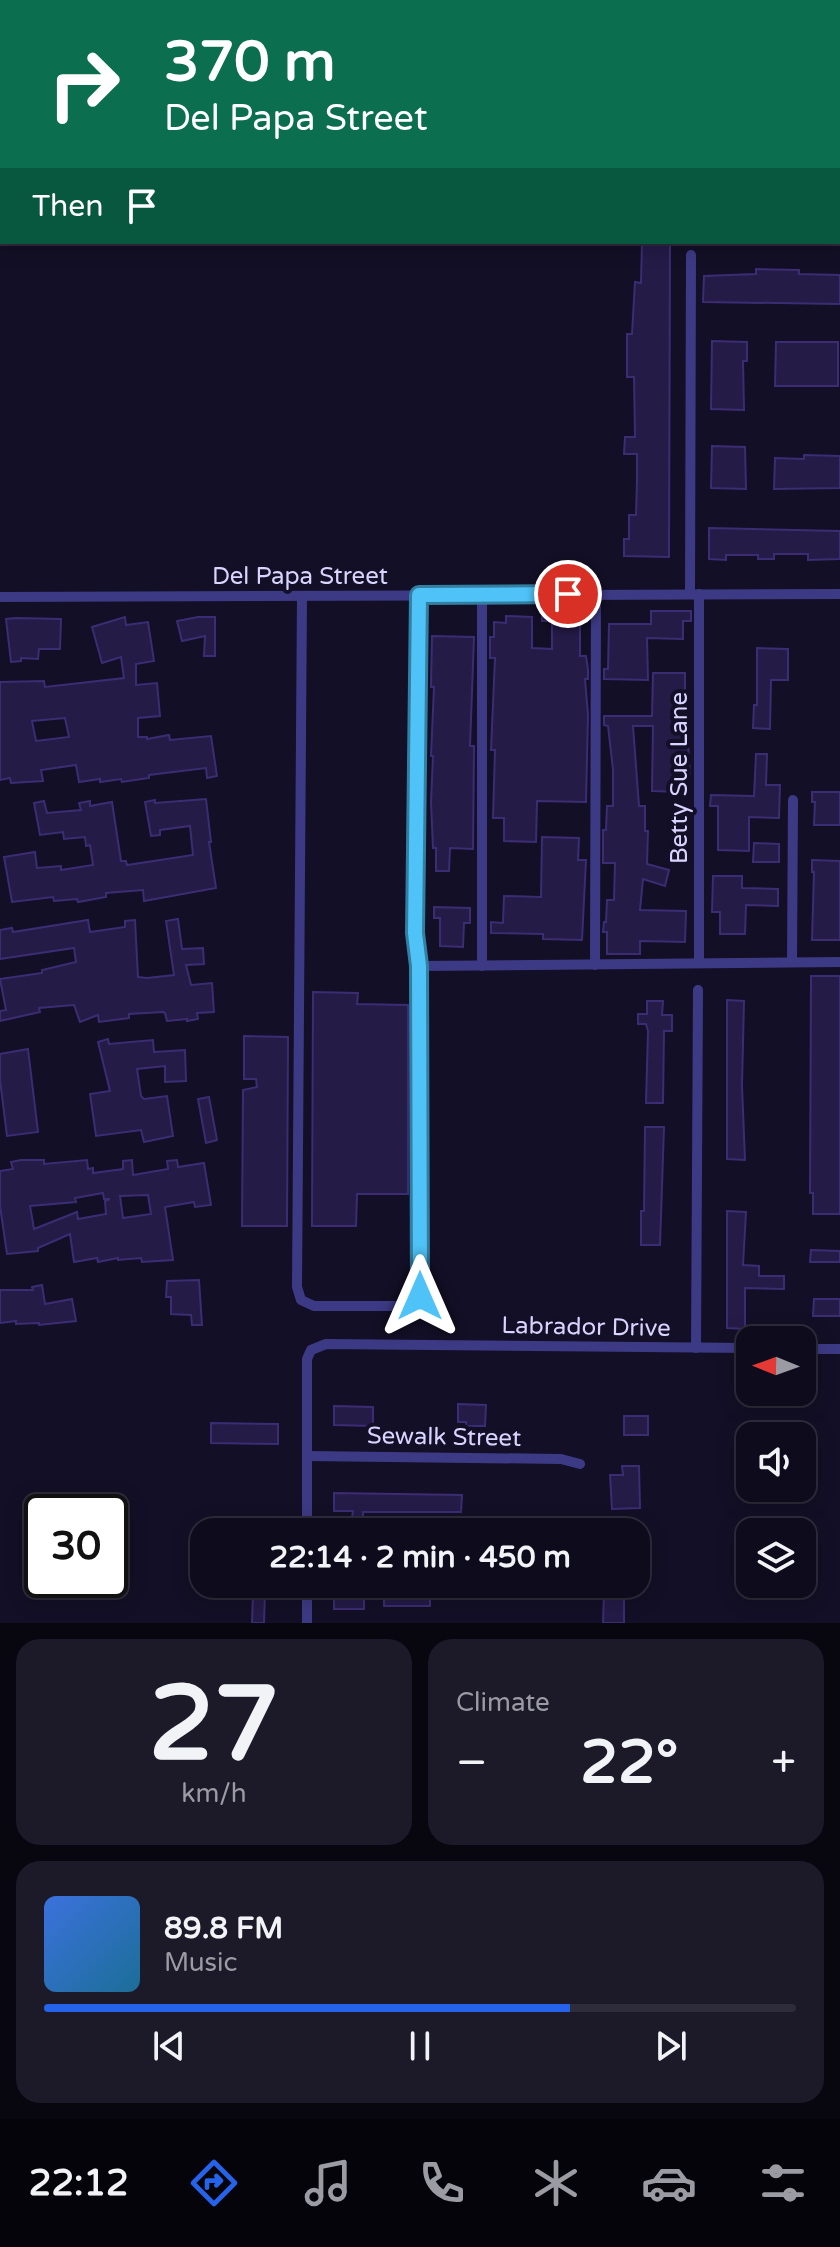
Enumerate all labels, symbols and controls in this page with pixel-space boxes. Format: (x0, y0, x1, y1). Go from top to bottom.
text: 370 m (164, 29, 335, 96)
icon: right (32, 32, 136, 136)
text: Del Papa Street (164, 97, 428, 140)
icon: arrive (120, 184, 164, 228)
text: Then (32, 188, 104, 225)
pin (534, 560, 602, 628)
street label: Del Papa Street (212, 562, 388, 591)
icon: arrive (546, 572, 590, 616)
street label: Betty Sue Lane (665, 692, 694, 864)
position arrow (378, 1254, 462, 1338)
street label: Labrador Drive (501, 1311, 671, 1343)
north arrow (736, 1326, 816, 1406)
map controls (736, 1326, 816, 1598)
street label: Sewalk Street (367, 1421, 521, 1453)
button: sound (736, 1422, 816, 1502)
speed limit sign: 30 (24, 1494, 128, 1598)
button: layers (736, 1518, 816, 1598)
text: 22:14 · 2 min · 450 m (269, 1539, 571, 1576)
text: 27 (149, 1663, 279, 1788)
text: Climate (456, 1687, 550, 1718)
text: 22° (580, 1727, 678, 1799)
text: − (456, 1737, 487, 1790)
text: + (771, 1737, 796, 1790)
text: km/h (181, 1778, 247, 1809)
text: 89.8 FM (164, 1910, 283, 1947)
text: Music (164, 1947, 237, 1978)
icon: previous (147, 2024, 191, 2068)
icon: pause (398, 2024, 442, 2068)
icon: next (649, 2024, 693, 2068)
icon: directions (186, 2155, 242, 2211)
icon: music (300, 2155, 356, 2211)
icon: phone (414, 2155, 470, 2211)
icon: climate (528, 2155, 584, 2211)
icon: car (641, 2155, 697, 2211)
icon: filters (755, 2155, 811, 2211)
text: 22:12 (29, 2162, 129, 2205)

